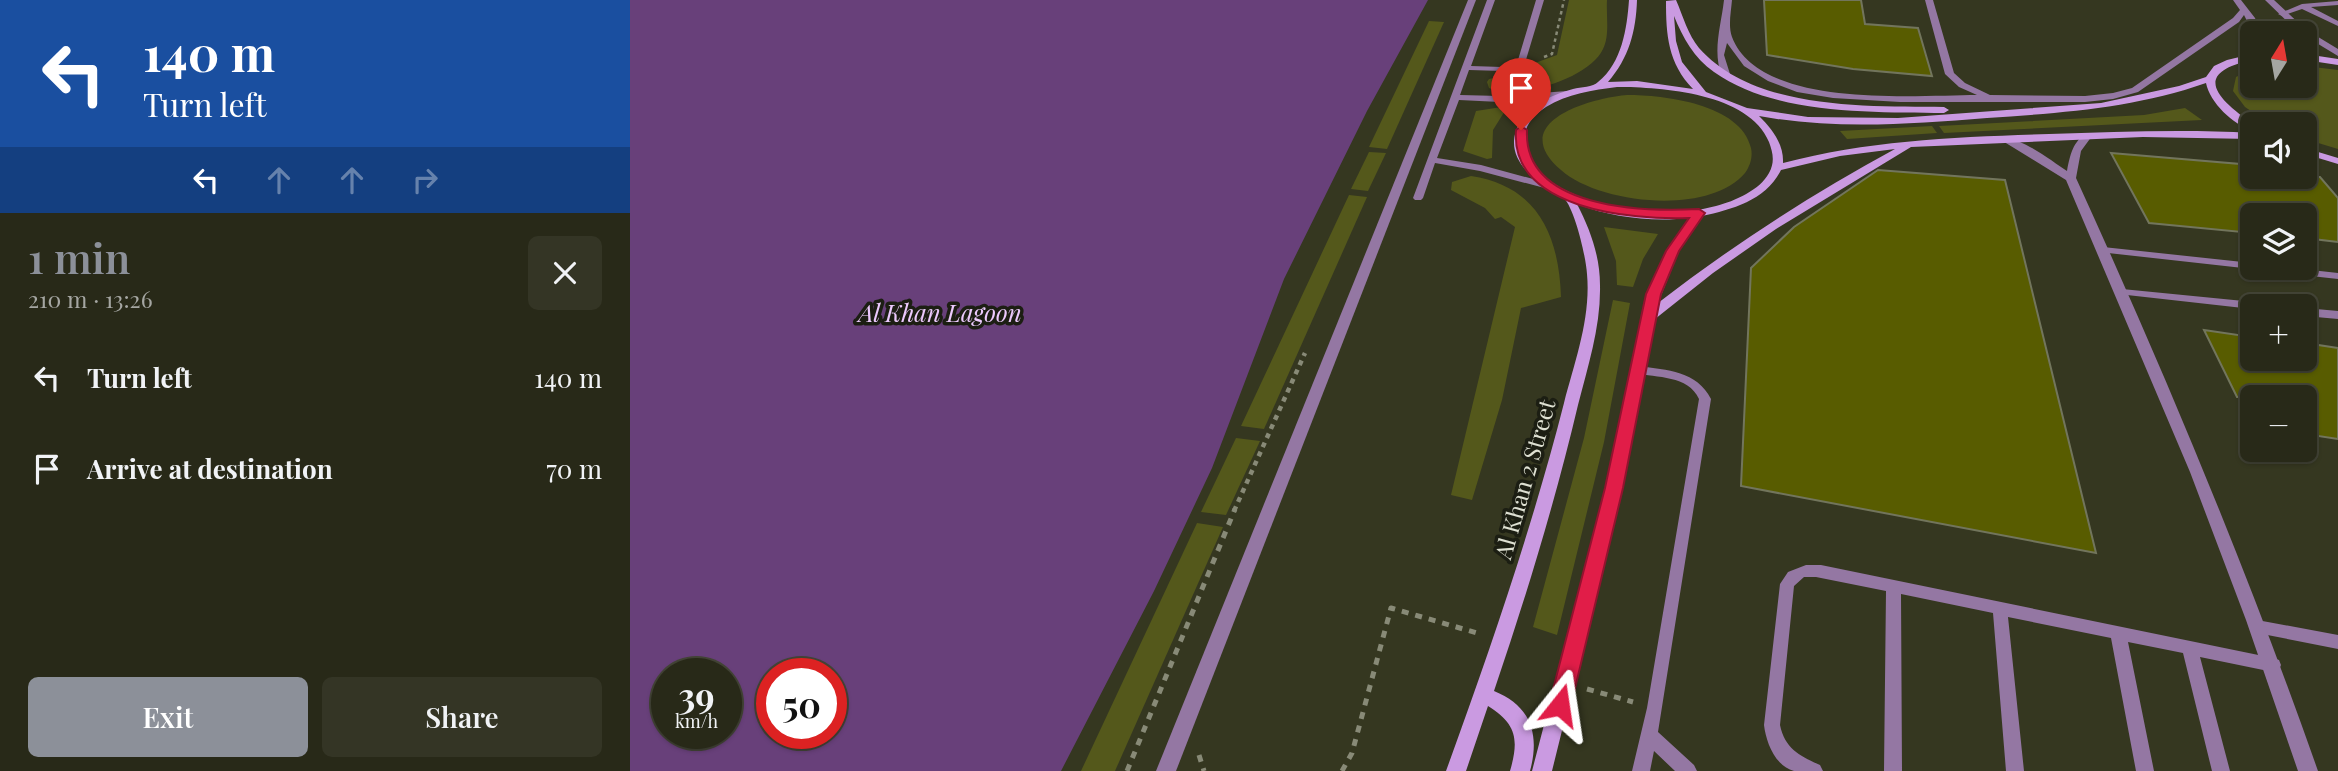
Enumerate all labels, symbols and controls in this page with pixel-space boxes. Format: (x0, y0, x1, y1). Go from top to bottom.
text: 140 m (143, 19, 275, 84)
north arrow (2240, 21, 2317, 98)
map controls (2240, 21, 2317, 462)
icon: left (28, 28, 119, 119)
pin (1491, 58, 1551, 130)
icon: arrive (1502, 69, 1540, 107)
text: Turn left (143, 82, 267, 125)
button: sound (2240, 112, 2317, 189)
icon: left (187, 161, 225, 199)
icon: ahead (260, 161, 298, 199)
icon: ahead (333, 161, 371, 199)
icon: right (406, 161, 444, 199)
button: layers (2240, 203, 2317, 280)
text: 1 min (28, 229, 130, 285)
button: close (528, 236, 602, 310)
text: 210 m · 13:26 (28, 283, 153, 314)
button: + (2240, 294, 2317, 371)
water label: Al Khan Lagoon (855, 296, 1022, 328)
icon: left (28, 359, 66, 397)
text: Turn left (87, 360, 192, 395)
text: 140 m (534, 360, 602, 395)
button: − (2240, 385, 2317, 462)
street label: Al Khan 2 Street (1486, 395, 1562, 563)
icon: arrive (28, 450, 66, 488)
text: Arrive at destination (87, 451, 333, 486)
text: 70 m (546, 451, 602, 486)
speed limit sign: 50 (756, 658, 847, 749)
position arrow (1523, 668, 1597, 742)
text: 39 (678, 671, 715, 718)
button: Exit (28, 677, 308, 757)
button: Share (322, 677, 602, 757)
text: km/h (675, 709, 718, 733)

